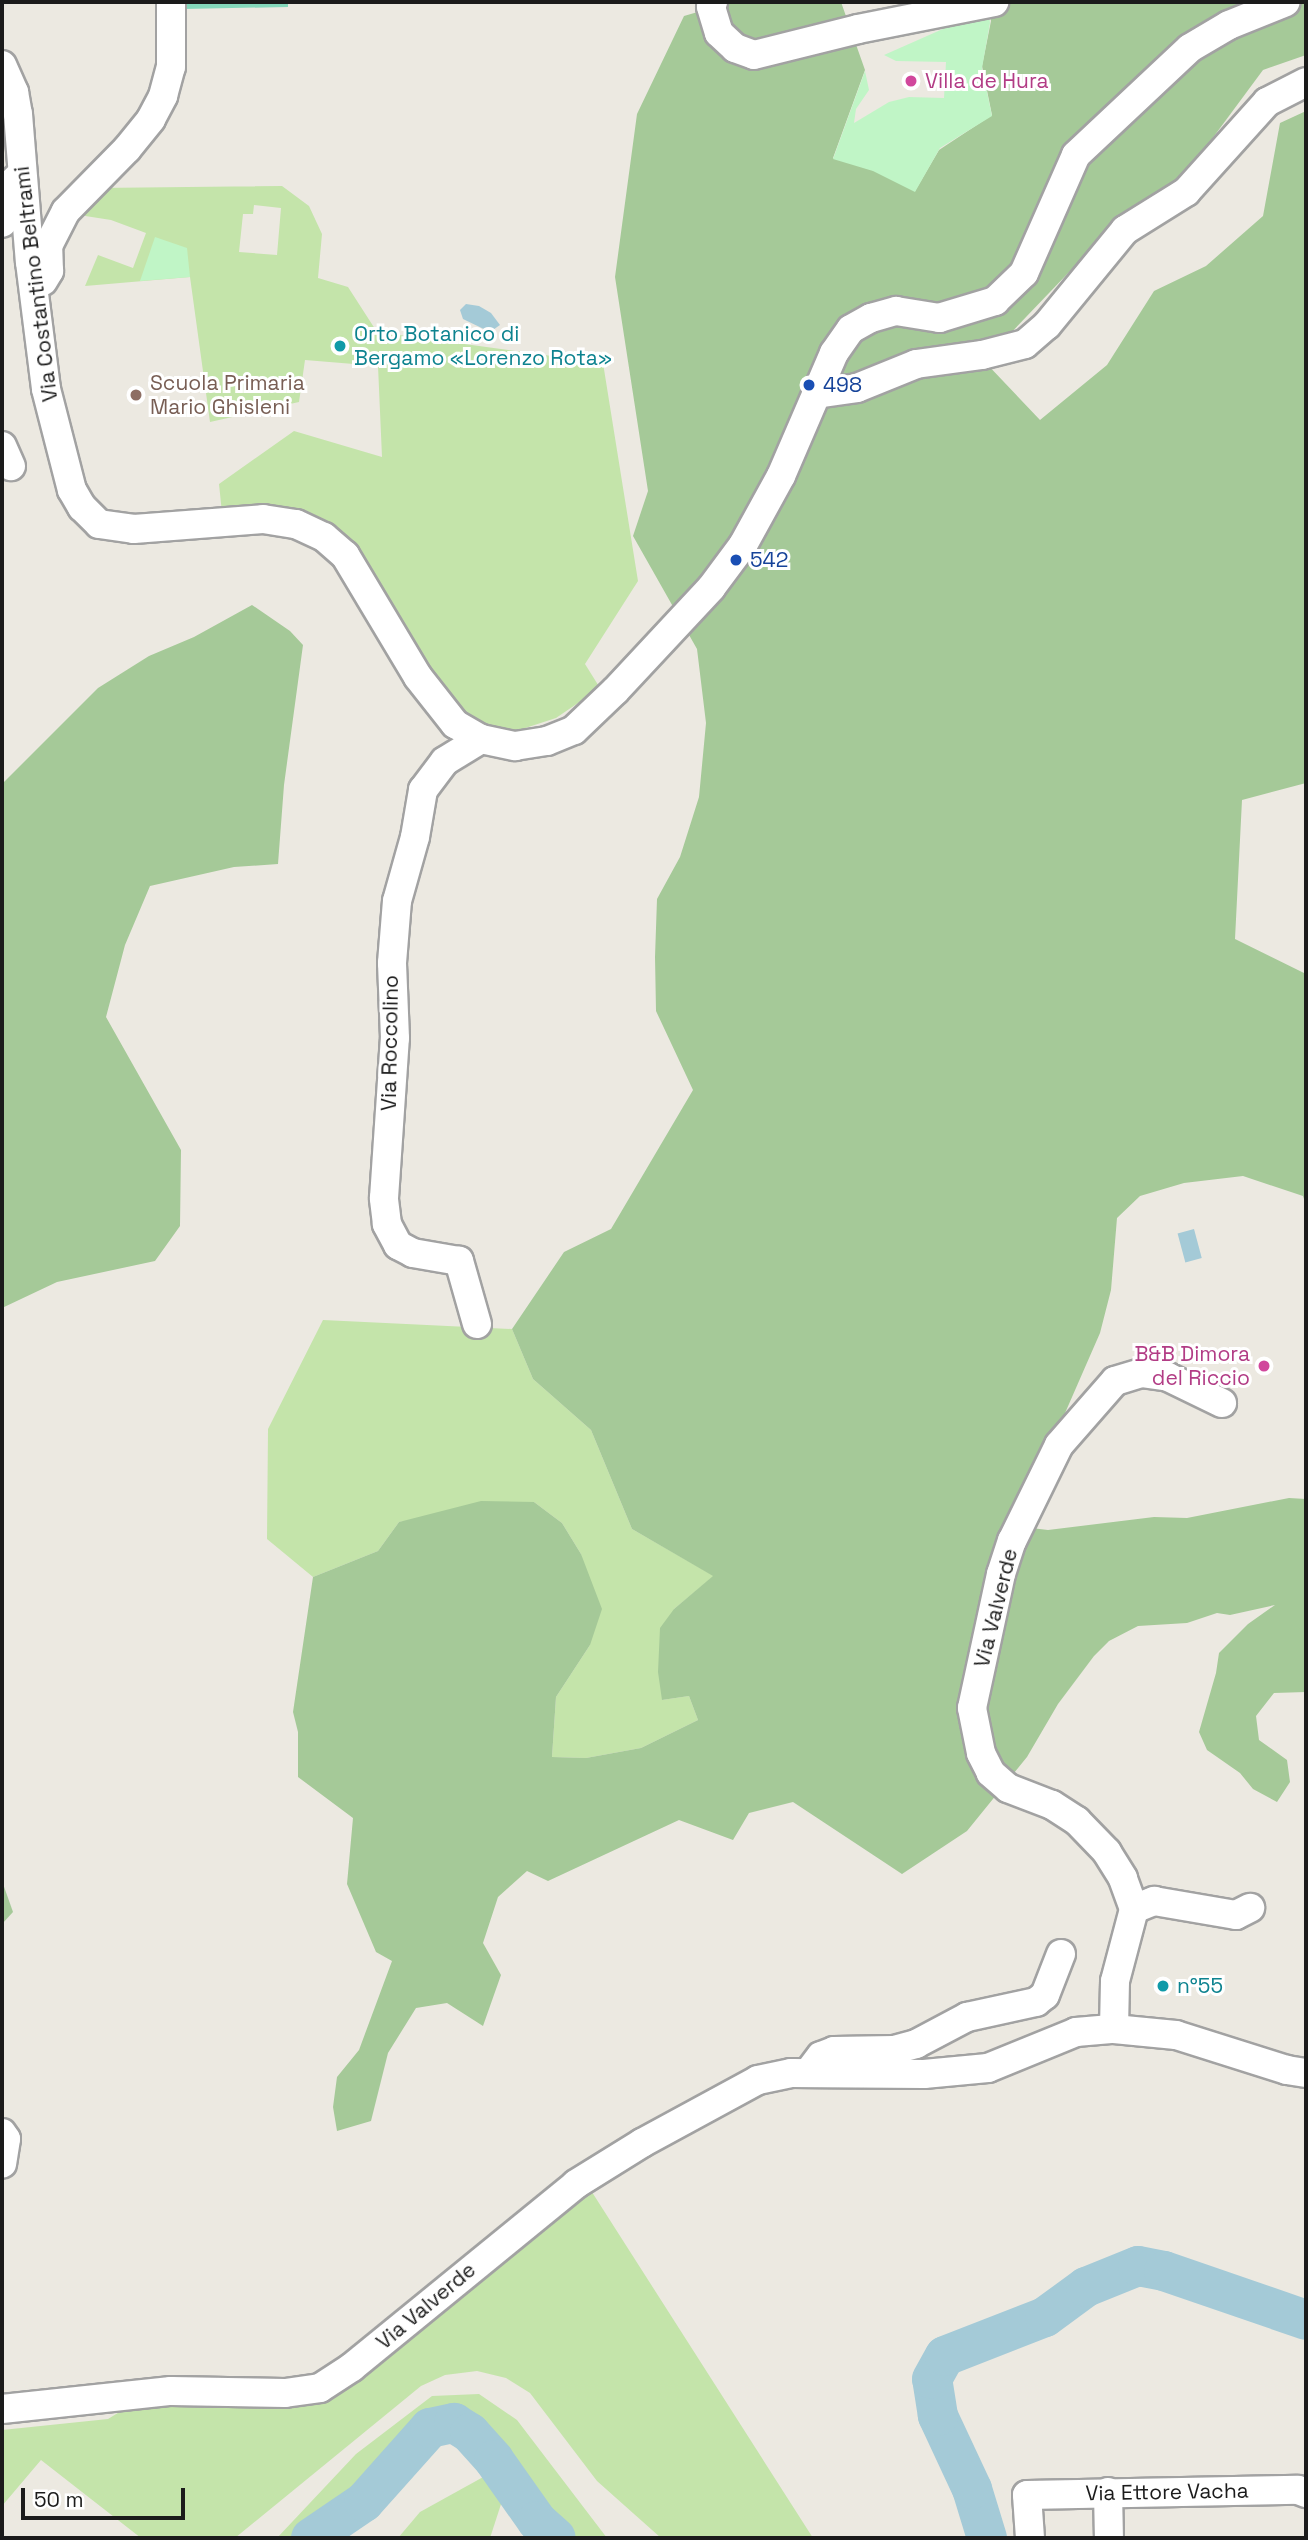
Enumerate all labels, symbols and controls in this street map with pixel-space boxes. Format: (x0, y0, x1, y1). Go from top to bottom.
place label: Villa de Hura (925, 68, 1049, 94)
marker: Villa de Hura (903, 73, 919, 89)
street label: Via Costantino Beltrami (9, 165, 63, 403)
place label: Orto Botanico di Bergamo «Lorenzo Rota» (354, 321, 612, 371)
marker: Orto Botanico di Bergamo «Lorenzo Rota» (332, 338, 348, 354)
place label: Scuola Primaria Mario Ghisleni (150, 370, 305, 420)
place label: 498 (823, 372, 862, 398)
marker: 498 (801, 377, 817, 393)
marker: Scuola Primaria Mario Ghisleni (128, 387, 144, 403)
place label: 542 (750, 547, 788, 573)
marker: 542 (728, 552, 744, 568)
street label: Via Roccolino (376, 975, 404, 1111)
place label: B&B Dimora del Riccio (1134, 1341, 1250, 1391)
marker: B&B Dimora del Riccio (1256, 1358, 1272, 1374)
street label: Via Valverde (969, 1546, 1023, 1670)
place label: n°55 (1177, 1973, 1223, 1999)
marker: n°55 (1155, 1978, 1171, 1994)
street label: Via Valverde (371, 2257, 481, 2355)
scale bar (24, 2474, 189, 2518)
street label: Via Ettore Vacha (1085, 2478, 1249, 2506)
text: 50 m (34, 2486, 84, 2513)

